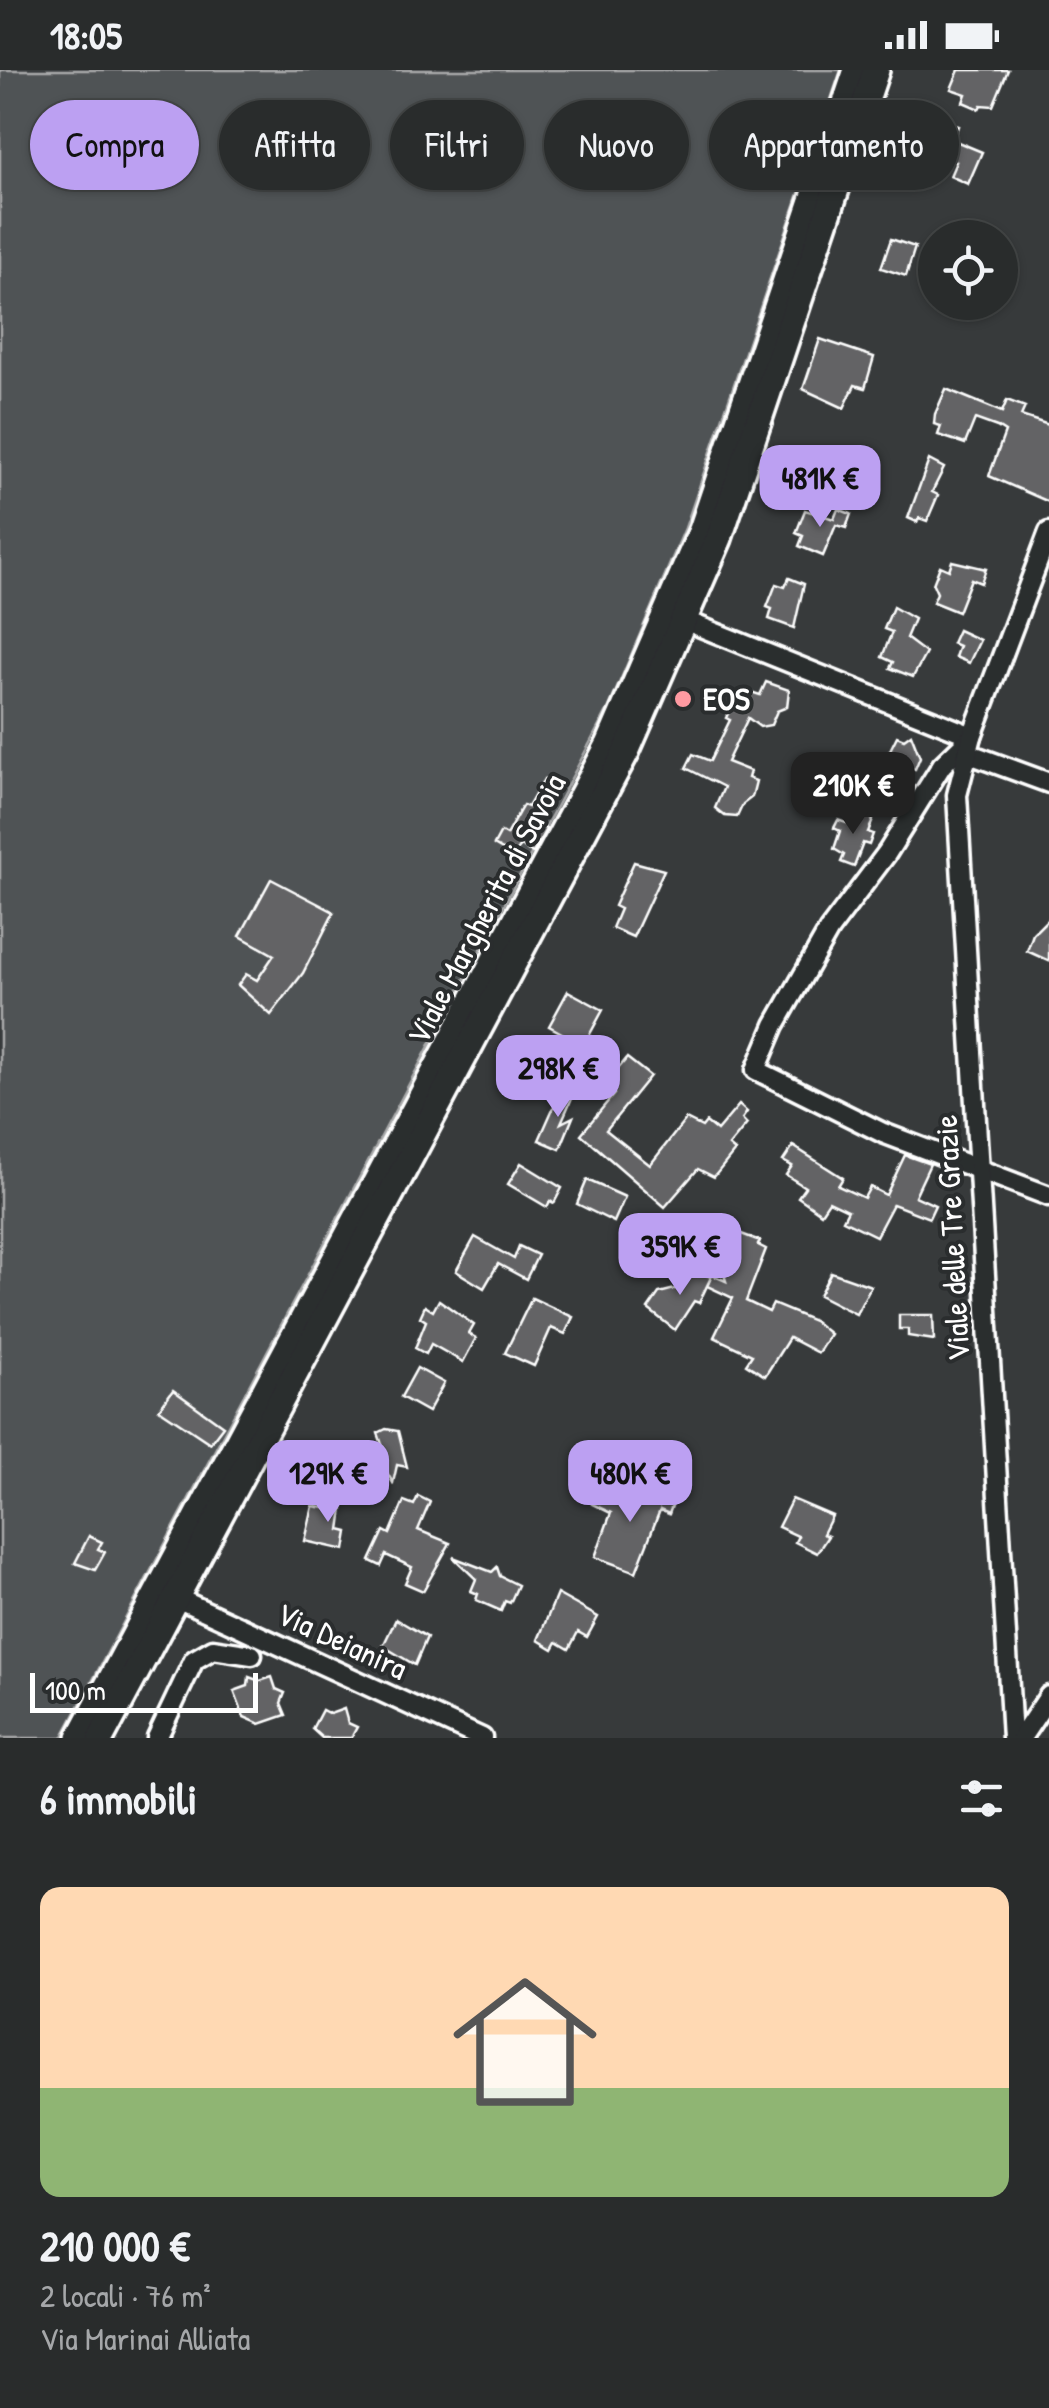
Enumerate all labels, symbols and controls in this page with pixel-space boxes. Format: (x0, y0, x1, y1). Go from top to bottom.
text: 18:05 (50, 9, 122, 61)
chip: Compra (30, 100, 199, 190)
chip: Affitta (219, 100, 370, 190)
chip: Filtri (390, 100, 524, 190)
chip: Nuovo (544, 100, 689, 190)
chip: Appartamento (709, 100, 959, 190)
map controls (918, 220, 1018, 320)
button: locate (918, 220, 1018, 320)
pin: 481K € (739, 445, 901, 530)
text: 481K € (782, 456, 858, 499)
place label: EOS (703, 677, 750, 720)
marker: EOS (672, 688, 694, 710)
pin: 210K € (772, 752, 934, 837)
text: 210K € (813, 763, 893, 806)
street label: Viale Margherita di Savoia (396, 766, 575, 1052)
pin: 298K € (477, 1035, 639, 1120)
text: 298K € (518, 1046, 598, 1089)
street label: Viale delle Tre Grazie (924, 1113, 979, 1362)
pin: 359K € (599, 1213, 761, 1298)
text: 359K € (640, 1224, 720, 1267)
pin: 129K € (247, 1440, 409, 1525)
pin: 480K € (549, 1440, 711, 1525)
text: 129K € (289, 1451, 367, 1494)
text: 480K € (590, 1451, 670, 1494)
street label: Via Deianira (270, 1592, 414, 1689)
scale bar (30, 1668, 258, 1712)
text: 100 m (45, 1671, 106, 1709)
text: 6 immobili (40, 1770, 197, 1827)
icon: filters (954, 1771, 1009, 1826)
icon: home (435, 1952, 615, 2132)
text: 210 000 € (40, 2217, 190, 2274)
text: 2 locali · 76 m² (40, 2274, 211, 2317)
text: Via Marinai Alliata (40, 2317, 250, 2360)

